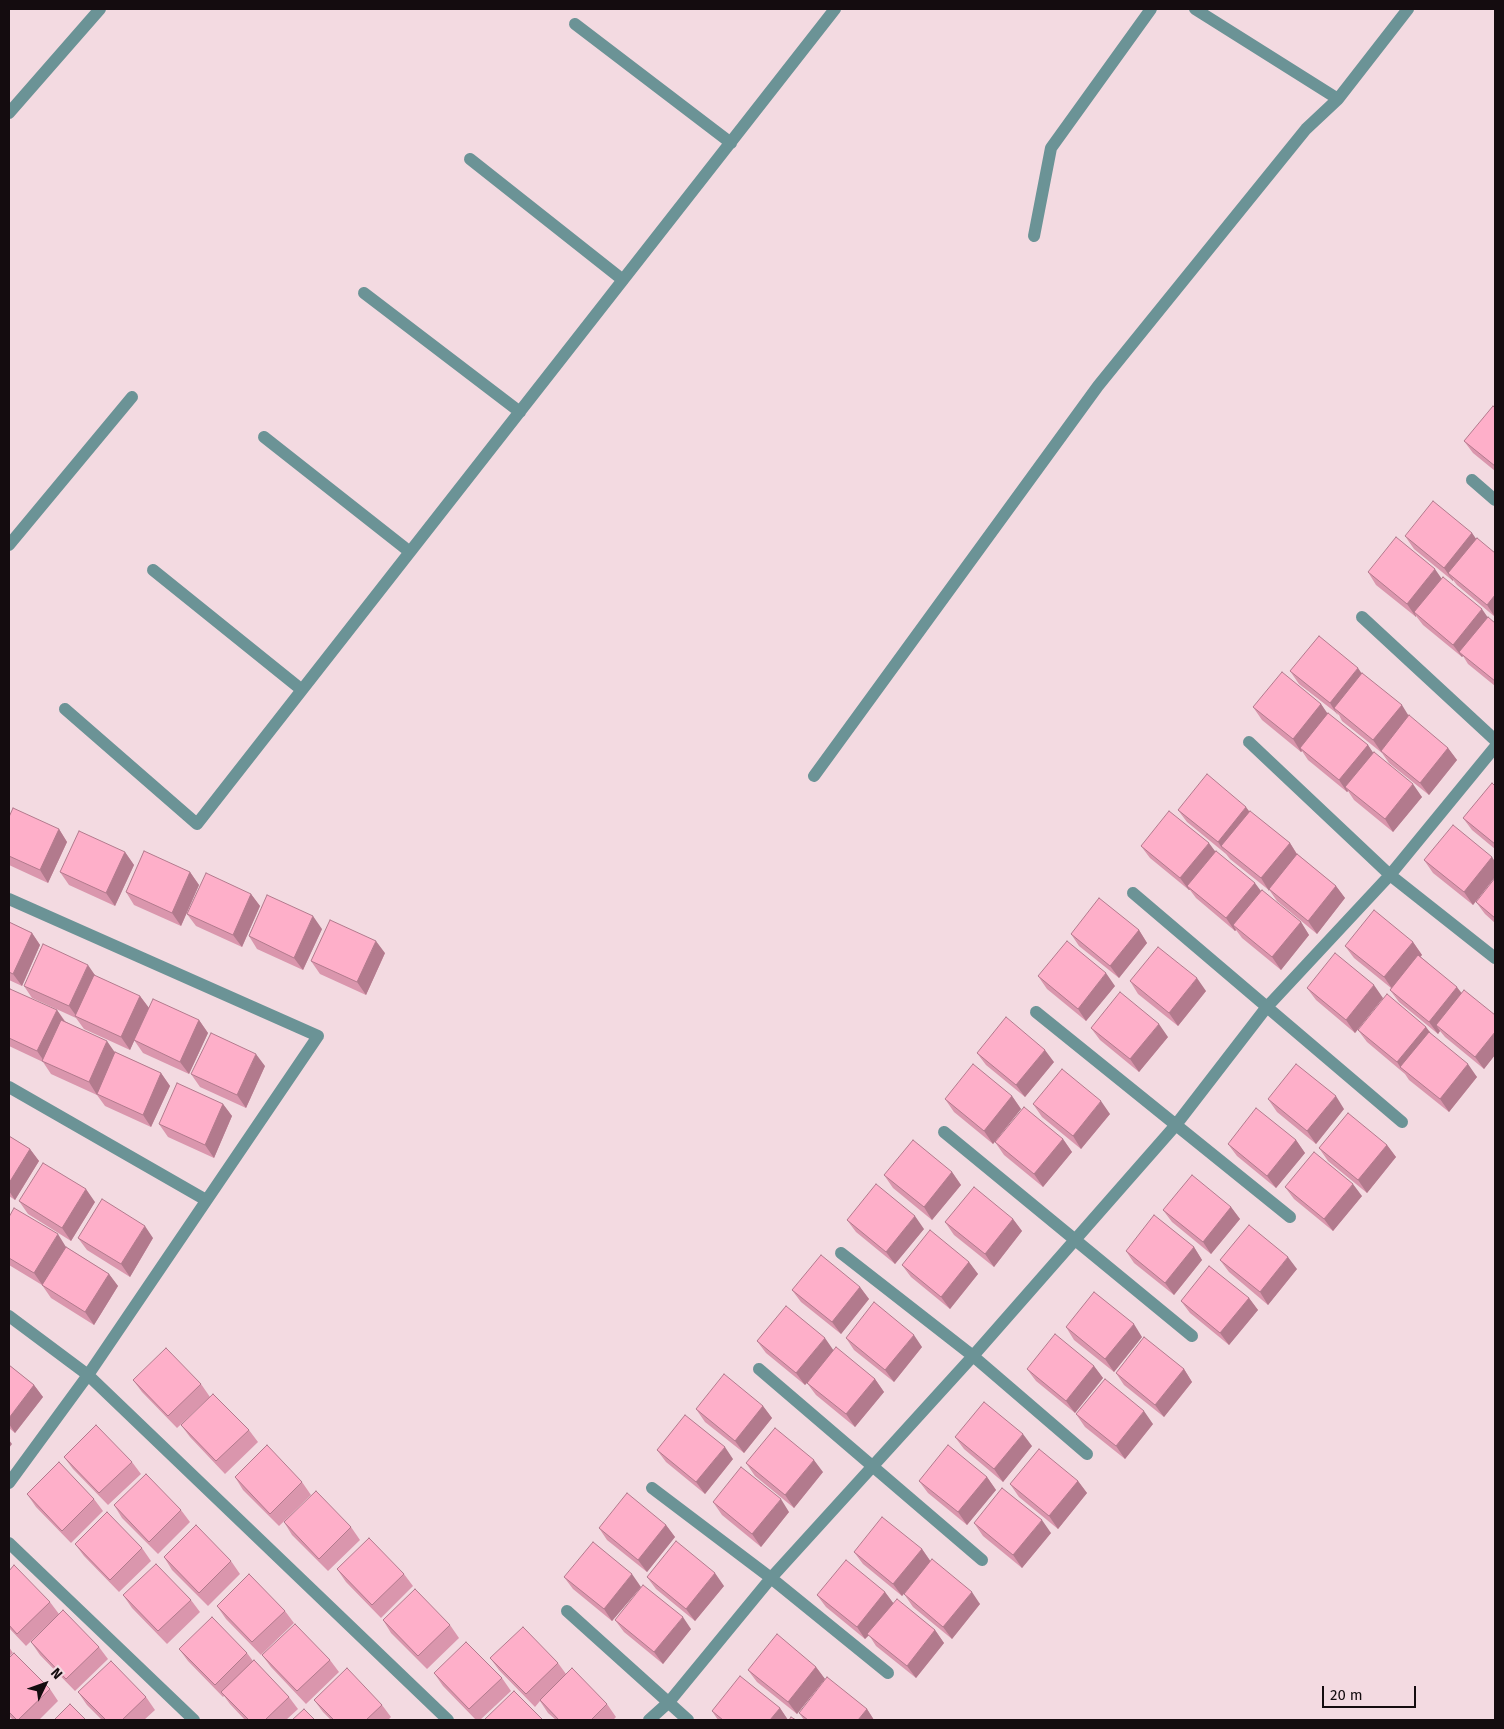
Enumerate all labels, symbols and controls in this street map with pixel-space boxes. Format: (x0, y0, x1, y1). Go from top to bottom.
north arrow (20, 1659, 70, 1709)
text: N (47, 1664, 66, 1683)
scale bar (1324, 1676, 1418, 1708)
text: 20 m (1330, 1686, 1363, 1704)

